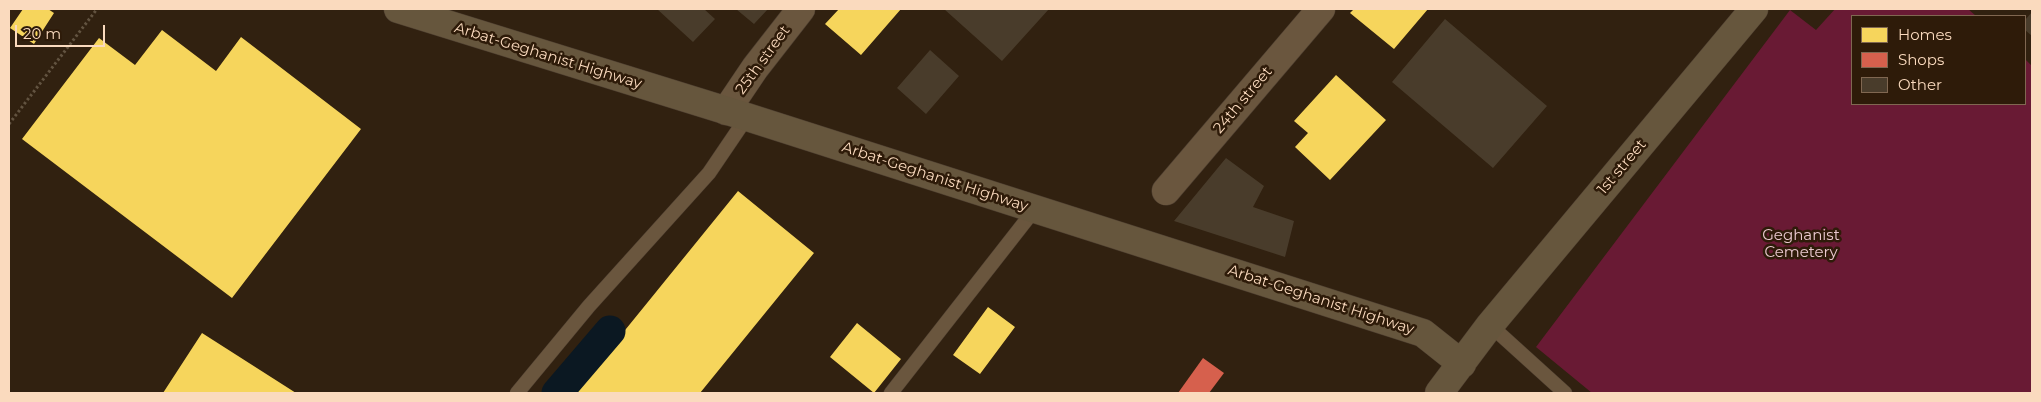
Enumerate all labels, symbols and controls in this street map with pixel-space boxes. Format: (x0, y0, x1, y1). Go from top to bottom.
scale bar (18, 15, 108, 47)
legend (1851, 15, 2026, 105)
street label: Arbat-Geghanist Highway (452, 19, 644, 93)
street label: 25th street (732, 22, 794, 98)
text: 20 m (23, 24, 61, 43)
text: Homes (1898, 25, 1952, 44)
text: Shops (1898, 50, 1944, 69)
street label: 24th street (1210, 63, 1276, 137)
text: Other (1898, 75, 1942, 94)
street label: 1st street (1594, 136, 1650, 198)
street label: Arbat-Geghanist Highway (840, 138, 1030, 216)
park label: Geghanist Cemetery (1762, 227, 1840, 262)
street label: Arbat-Geghanist Highway (1226, 261, 1416, 339)

